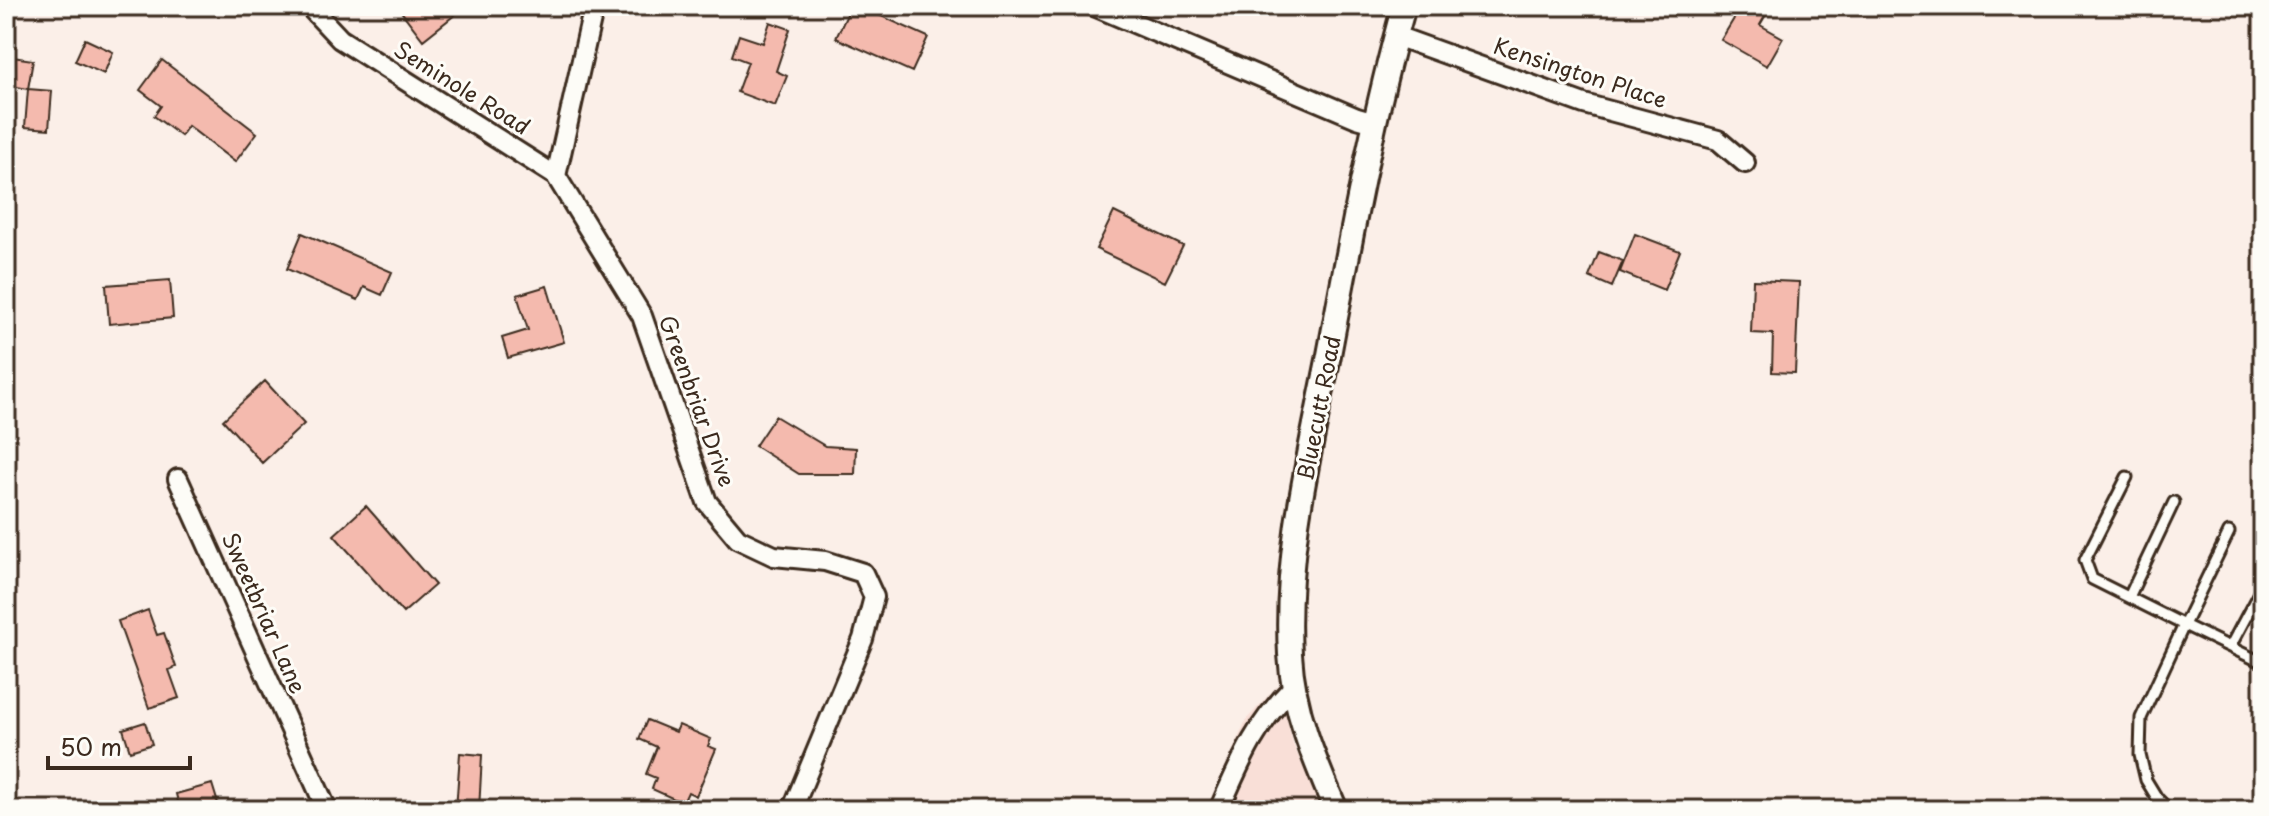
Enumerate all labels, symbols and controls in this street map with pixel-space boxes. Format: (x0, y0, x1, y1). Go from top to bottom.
street label: Kensington Place (1490, 28, 1671, 115)
street label: Seminole Road (388, 32, 537, 142)
street label: Greenbriar Drive (652, 310, 745, 491)
street label: Bluecutt Road (1287, 332, 1348, 483)
street label: Sweetbriar Lane (215, 526, 316, 698)
scale bar (48, 720, 190, 770)
text: 50 m (60, 728, 122, 764)

